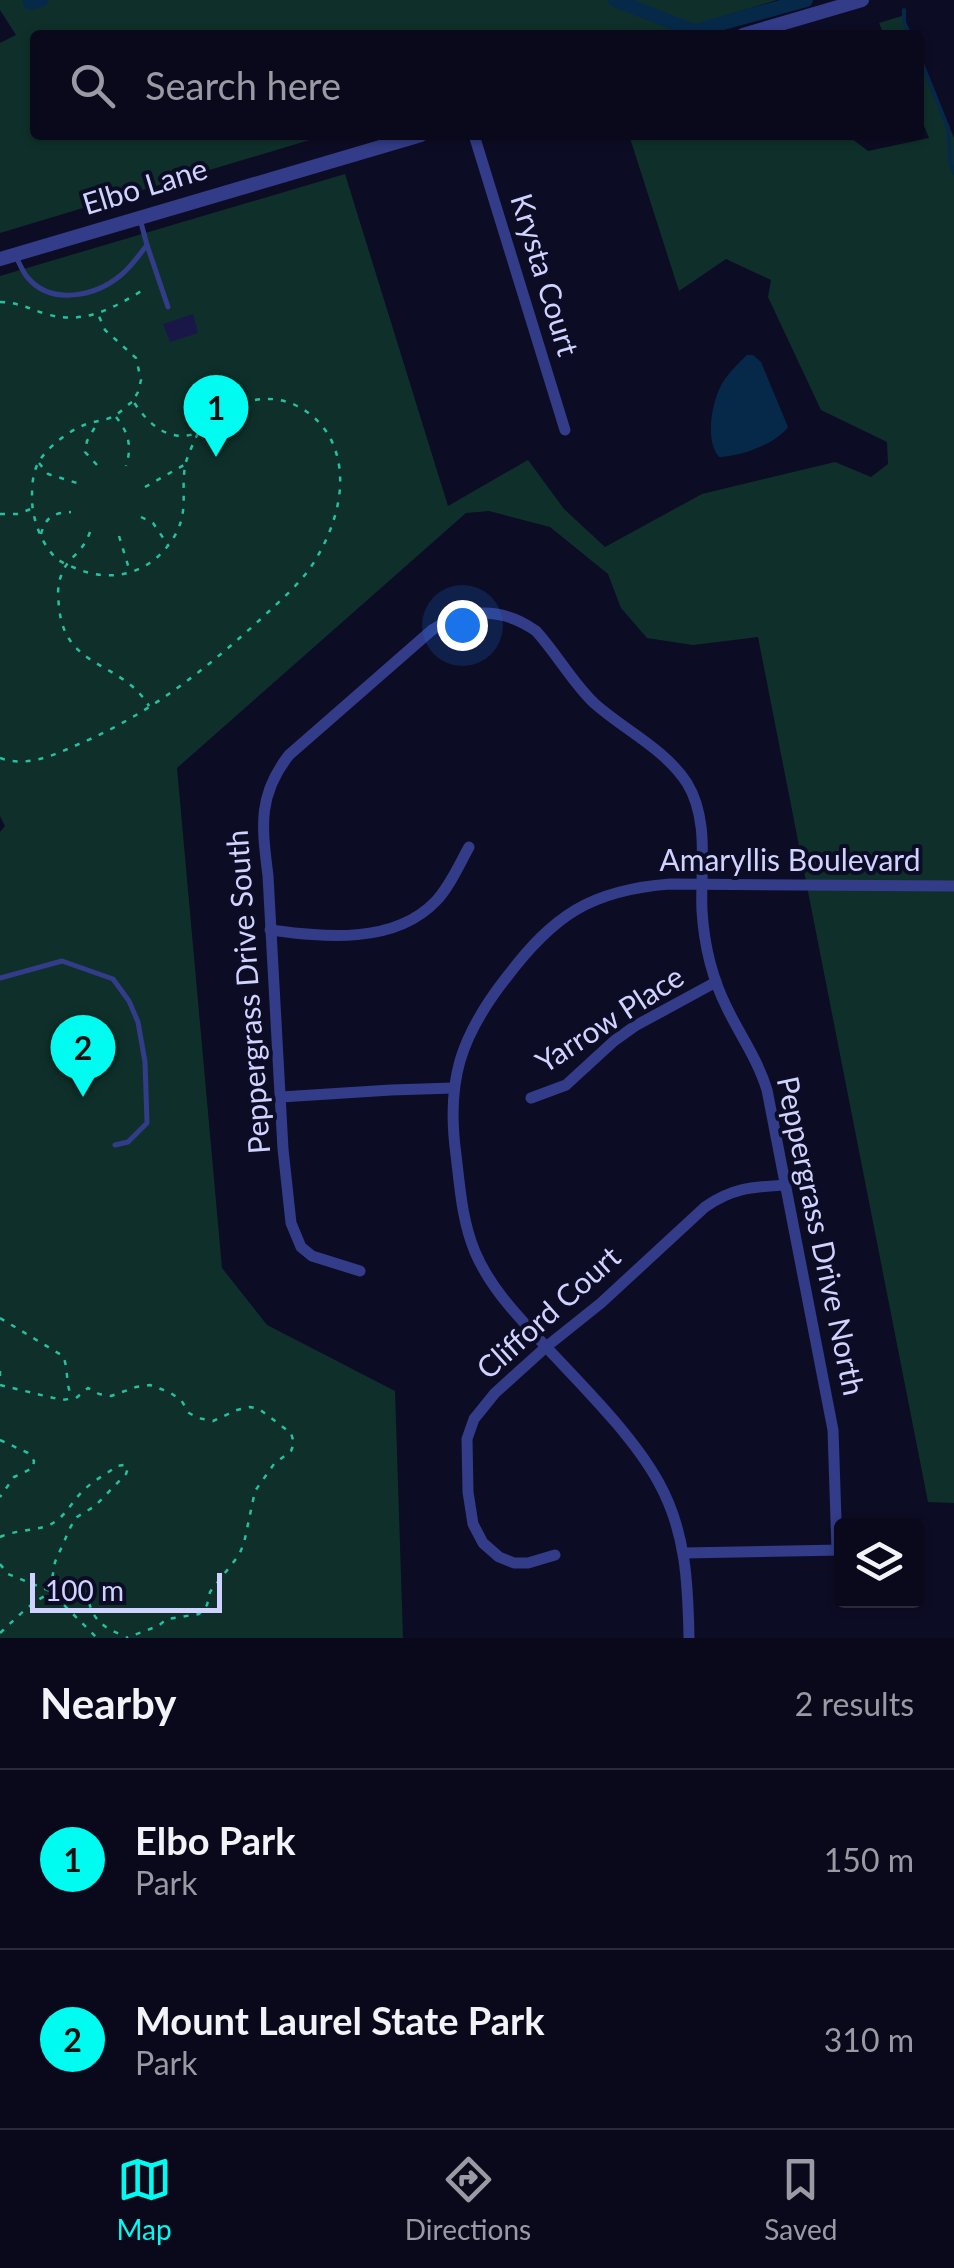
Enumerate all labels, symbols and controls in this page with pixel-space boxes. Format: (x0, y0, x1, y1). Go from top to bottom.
search box (30, 30, 924, 140)
icon: search (65, 58, 120, 113)
text: Search here (145, 62, 341, 108)
street label: Elbo Lane (78, 149, 211, 221)
street label: Krysta Court (504, 189, 588, 360)
pin: 1 (184, 374, 248, 457)
your location (437, 600, 488, 651)
street label: Peppergrass Drive South (218, 829, 276, 1155)
street label: Amaryllis Boulevard (660, 841, 920, 877)
street label: Yarrow Place (528, 957, 689, 1079)
pin: 2 (51, 1014, 116, 1097)
street label: Peppergrass Drive North (771, 1073, 873, 1398)
street label: Clifford Court (468, 1238, 627, 1385)
map controls (834, 1518, 924, 1608)
button: layers (834, 1518, 924, 1608)
scale bar (30, 1568, 222, 1612)
text: 100 m (45, 1573, 124, 1607)
text: Nearby (40, 1678, 177, 1728)
text: 2 results (795, 1684, 914, 1723)
text: Elbo Park (135, 1817, 296, 1863)
text: 1 (63, 1840, 82, 1879)
text: 150 m (824, 1840, 914, 1879)
text: Park (135, 1863, 198, 1902)
text: Mount Laurel State Park (135, 1997, 545, 2043)
text: 2 (63, 2020, 82, 2059)
text: 310 m (824, 2020, 914, 2059)
text: Park (135, 2043, 198, 2082)
tab: Map (117, 2152, 172, 2246)
tab: Directions (405, 2152, 531, 2246)
tab: Saved (764, 2152, 837, 2246)

